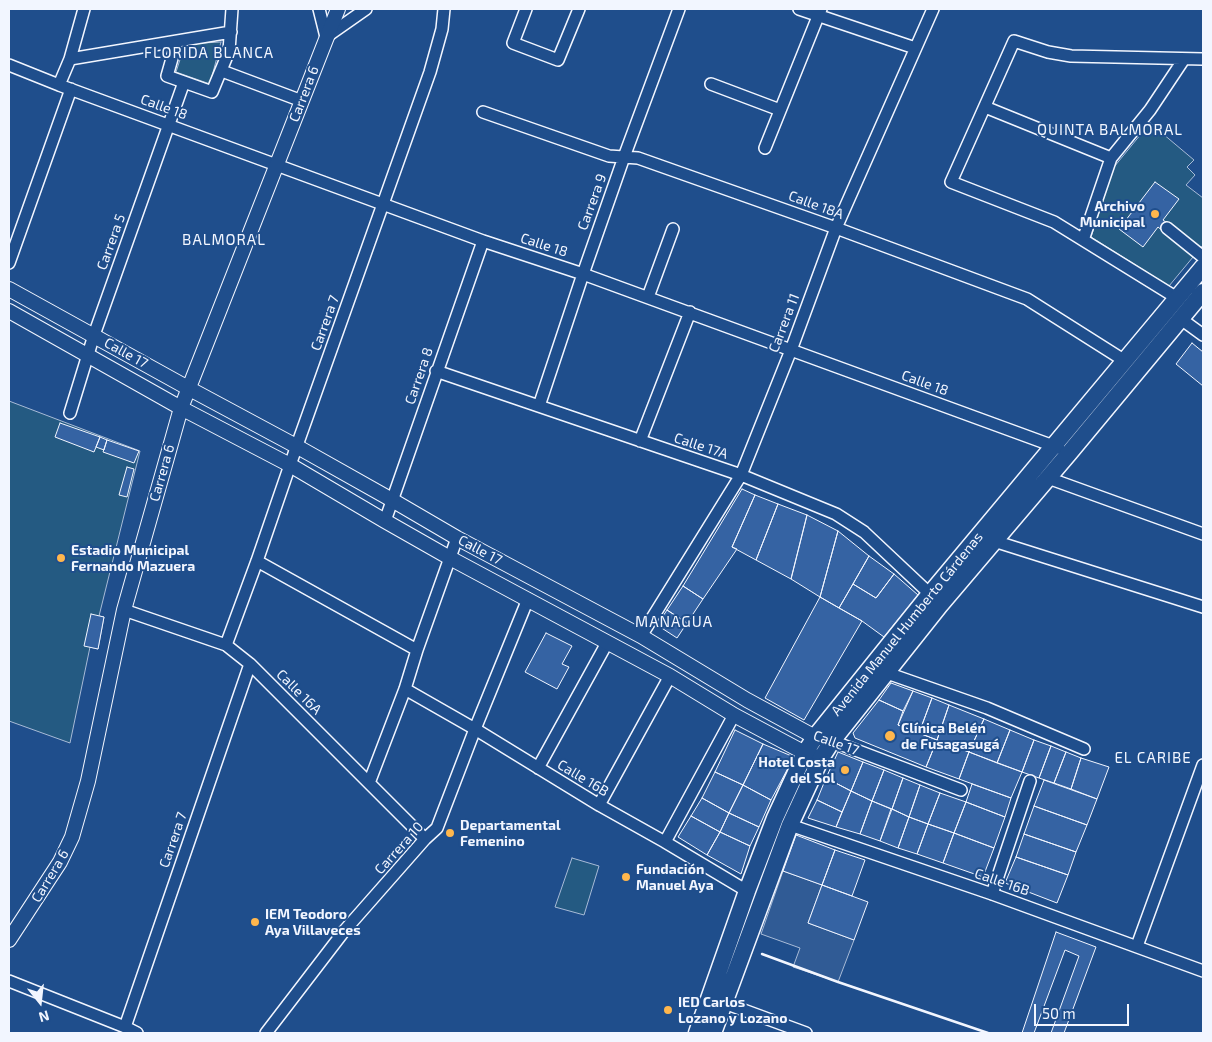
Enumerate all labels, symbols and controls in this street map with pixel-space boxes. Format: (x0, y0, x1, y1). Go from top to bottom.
district label: FLORIDA BLANCA (142, 44, 276, 62)
street label: Carrera 6 (286, 64, 322, 124)
street label: Calle 18 (138, 91, 190, 123)
district label: QUINTA BALMORAL (1035, 121, 1185, 139)
street label: Carrera 9 (574, 172, 610, 232)
street label: Calle 18A (786, 187, 846, 223)
place label: Archivo Municipal (1080, 198, 1145, 230)
marker: Archivo Municipal (1149, 208, 1161, 220)
street label: Carrera 5 (93, 212, 129, 272)
street label: Calle 18 (518, 229, 570, 261)
district label: BALMORAL (181, 231, 267, 249)
street label: Carrera 11 (765, 291, 803, 355)
street label: Carrera 7 (307, 293, 343, 353)
street label: Calle 17 (101, 334, 151, 372)
street label: Carrera 8 (401, 345, 437, 407)
street label: Calle 18 (899, 367, 951, 399)
street label: Calle 17A (672, 429, 730, 463)
street label: Carrera 6 (146, 442, 178, 504)
street label: Avenida Manuel Humberto Cárdenas (828, 529, 986, 719)
street label: Calle 17 (455, 531, 505, 569)
place label: Estadio Municipal Fernando Mazuera (71, 542, 195, 574)
marker: Estadio Municipal Fernando Mazuera (55, 552, 67, 564)
district label: MANAGUA (634, 613, 714, 631)
street label: Calle 16A (273, 666, 325, 718)
place label: Clínica Belén de Fusagasugá (901, 720, 999, 752)
street label: Calle 17 (811, 727, 861, 759)
marker: Clínica Belén de Fusagasugá (883, 729, 897, 743)
district label: EL CARIBE (1113, 749, 1193, 767)
place label: Hotel Costa del Sol (758, 754, 835, 786)
street label: Calle 16B (554, 756, 612, 800)
marker: Hotel Costa del Sol (839, 764, 851, 776)
street label: Carrera 7 (156, 810, 190, 870)
place label: Departamental Femenino (460, 817, 560, 850)
street label: Carrera 10 (371, 818, 427, 878)
marker: Departamental Femenino (444, 827, 456, 839)
street label: Carrera 6 (28, 847, 72, 905)
place label: Fundación Manuel Aya (636, 861, 714, 894)
street label: Calle 16B (972, 865, 1032, 899)
marker: Fundación Manuel Aya (620, 871, 632, 883)
place label: IEM Teodoro Aya Villaveces (265, 906, 361, 939)
marker: IEM Teodoro Aya Villaveces (249, 916, 261, 928)
north arrow (15, 977, 65, 1027)
place label: IED Carlos Lozano y Lozano (678, 994, 787, 1026)
scale bar (1037, 994, 1132, 1026)
marker: IED Carlos Lozano y Lozano (662, 1004, 674, 1016)
text: 50 m (1042, 1004, 1076, 1022)
text: N (37, 1007, 51, 1026)

